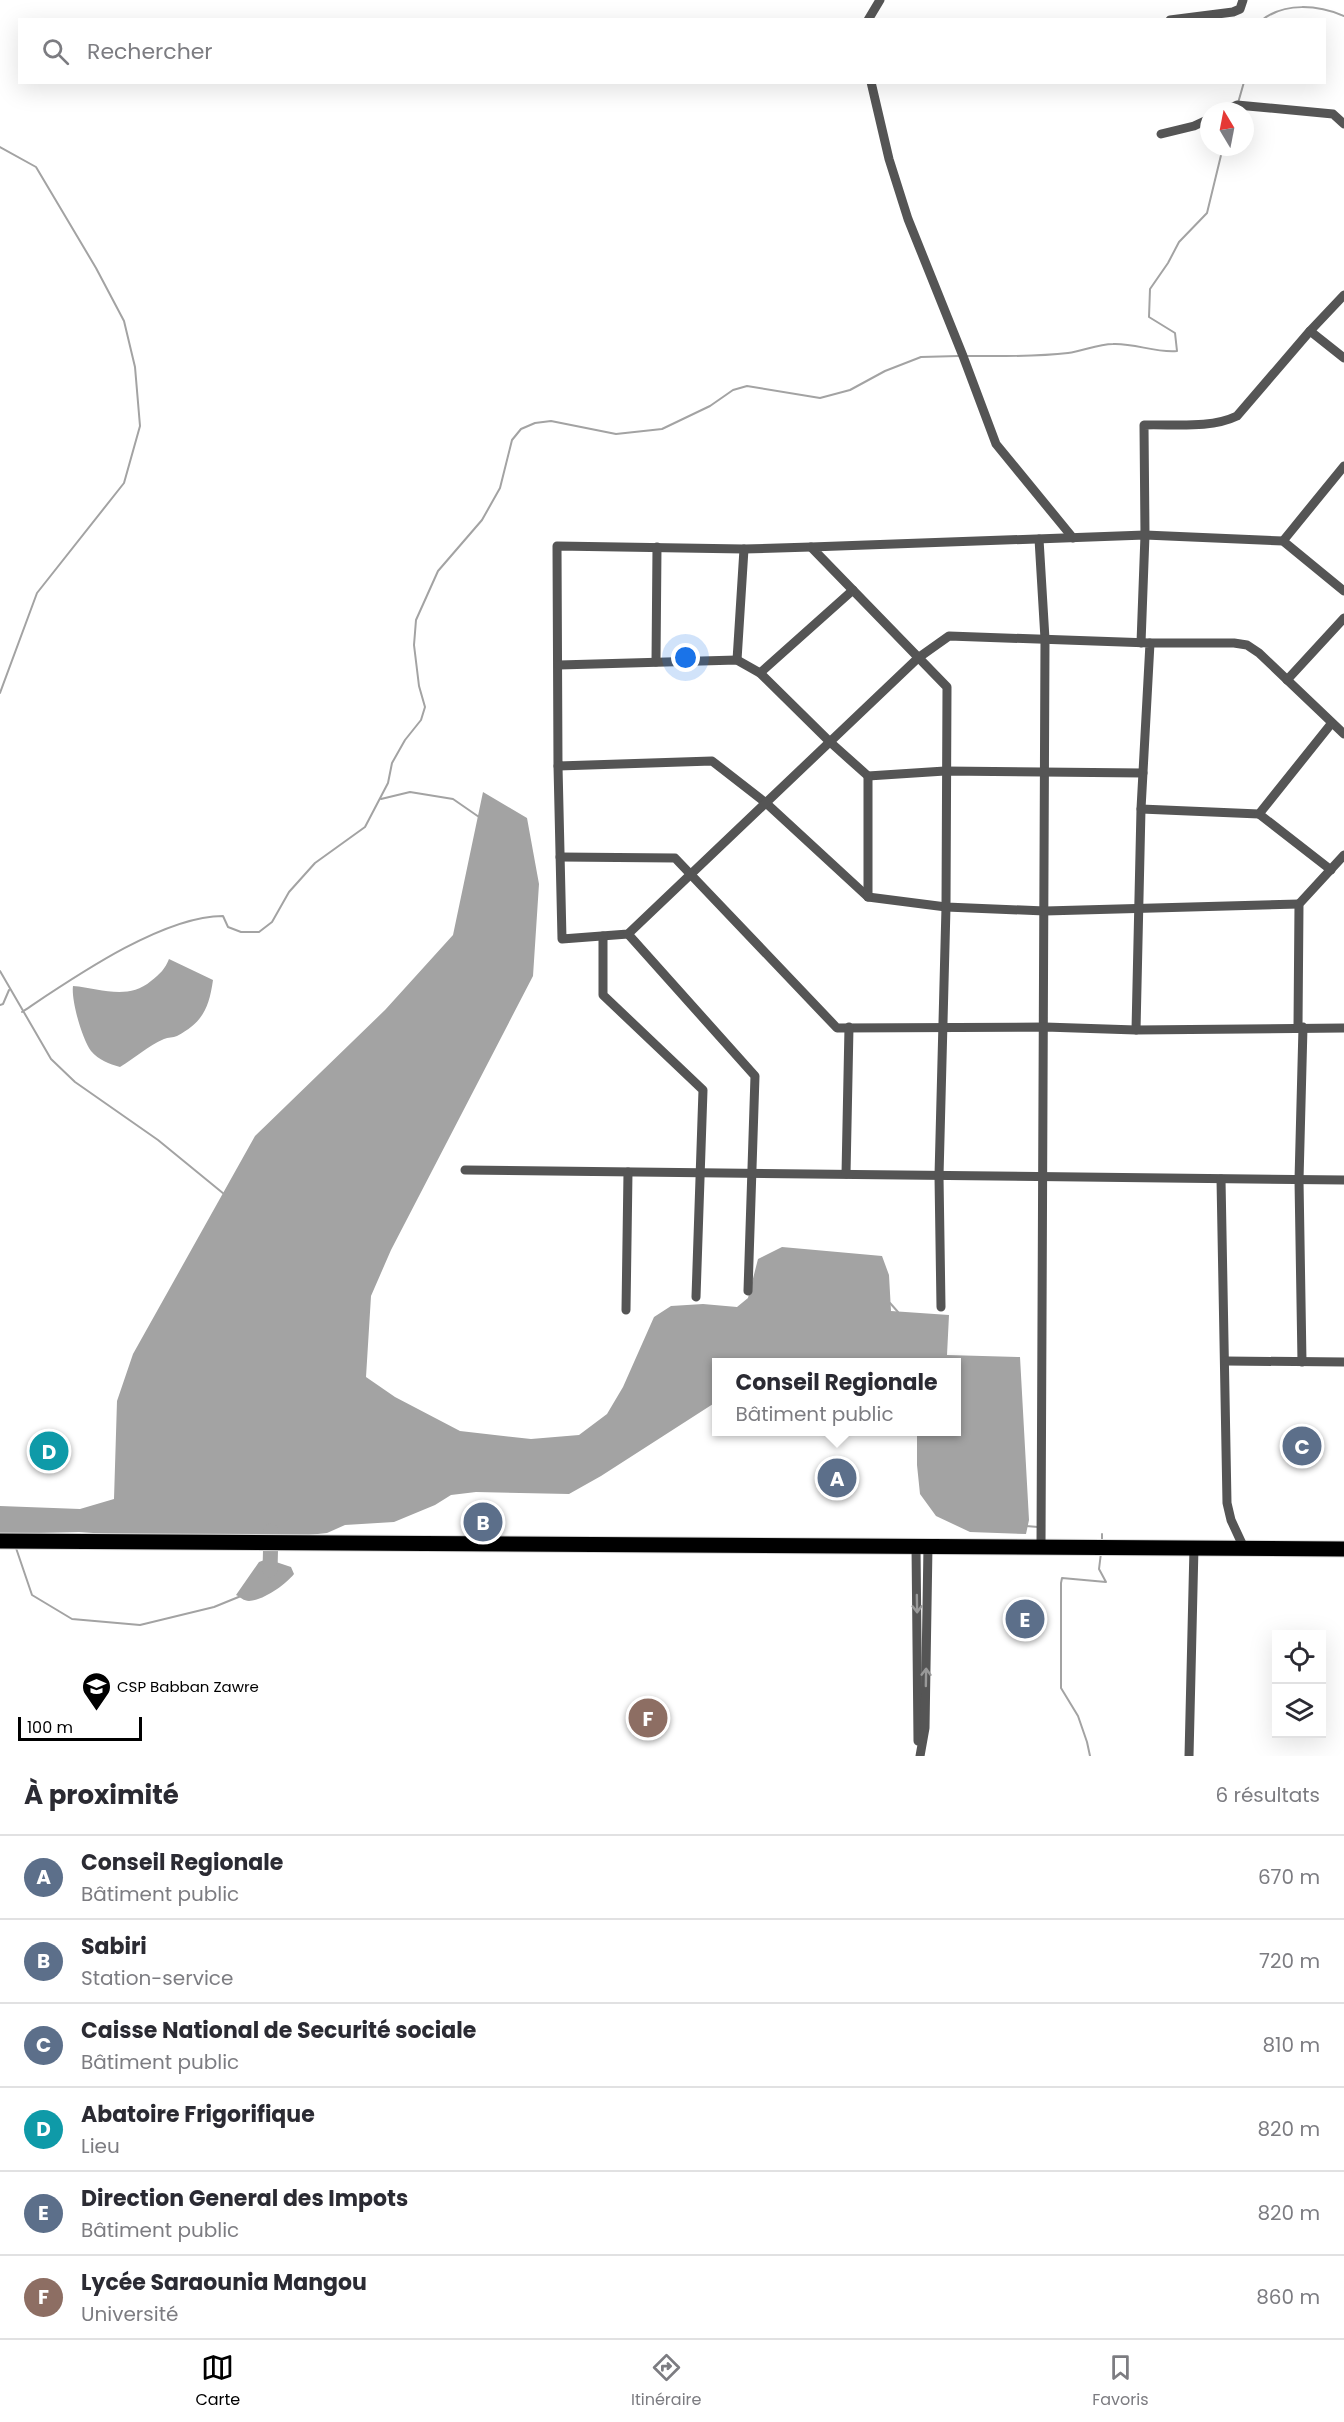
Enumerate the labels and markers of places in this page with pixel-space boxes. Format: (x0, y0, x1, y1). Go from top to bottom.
pin: C (1282, 1424, 1322, 1468)
pin: D (29, 1428, 68, 1474)
pin: A (818, 1456, 856, 1500)
pin: B (464, 1500, 502, 1544)
pin: E (1006, 1596, 1044, 1642)
school or university icon: CSP Babban Zawre (80, 1670, 112, 1712)
place label: CSP Babban Zawre (117, 1676, 259, 1697)
pin: F (628, 1696, 668, 1740)

